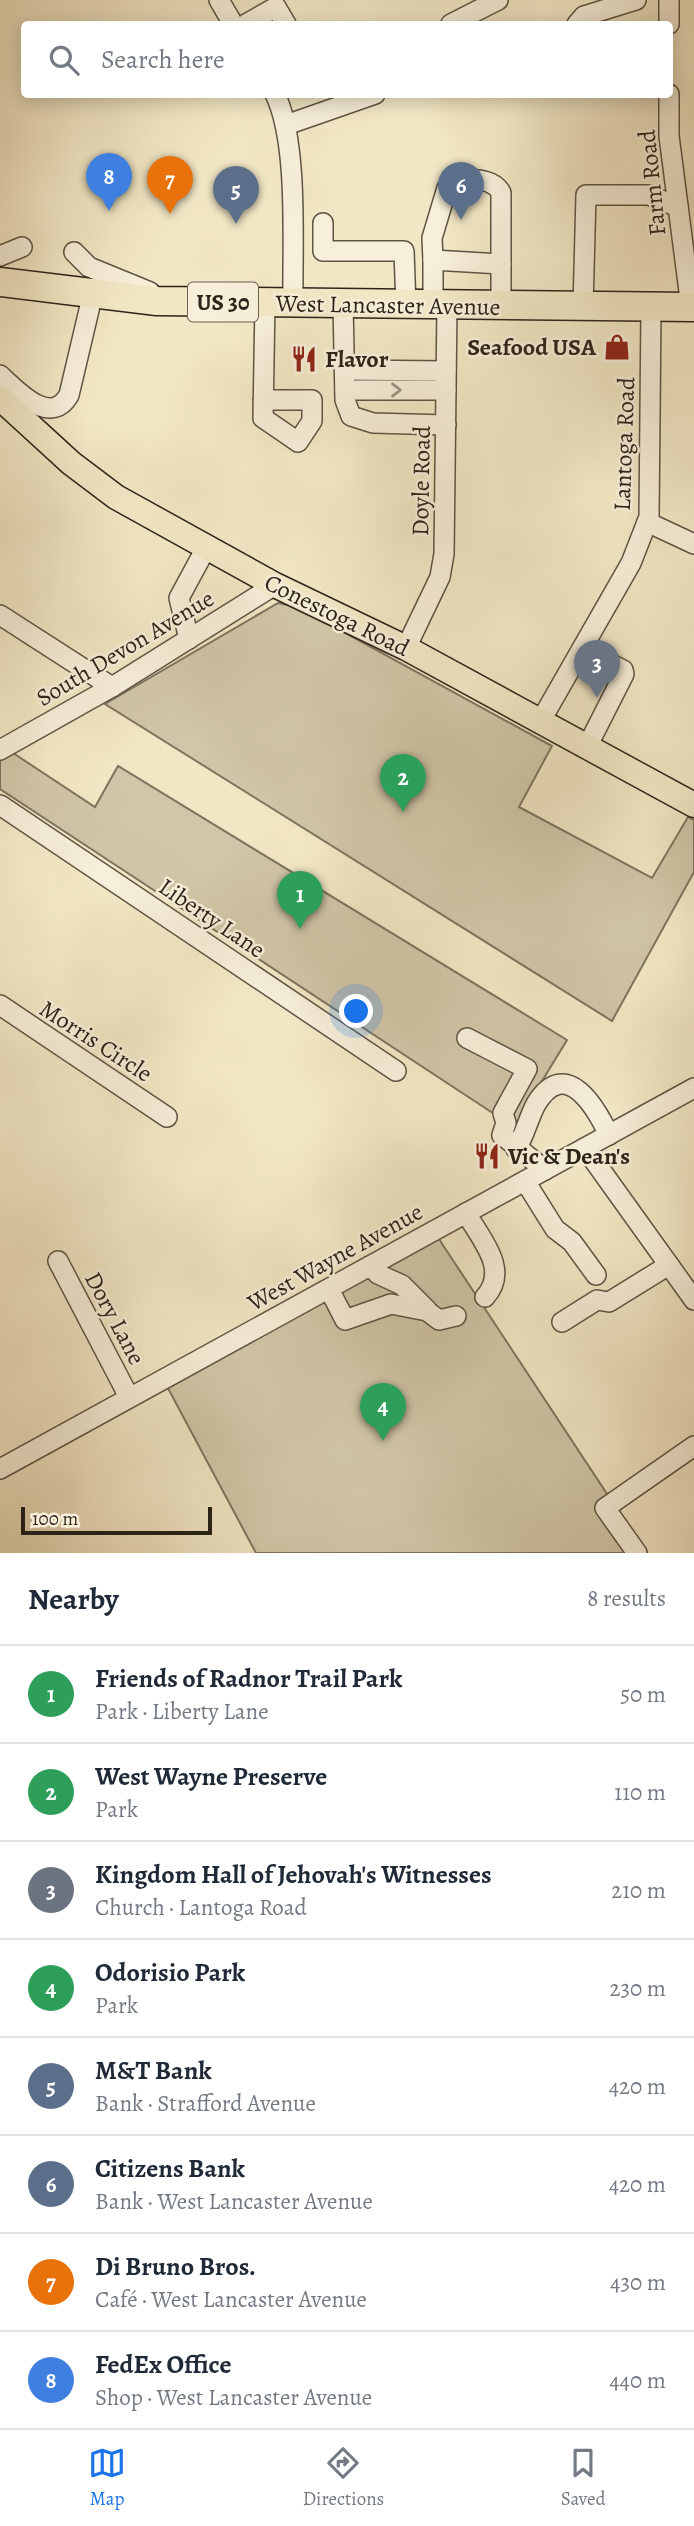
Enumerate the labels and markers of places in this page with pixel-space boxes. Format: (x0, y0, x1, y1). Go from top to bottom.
pin: 8 (86, 153, 132, 211)
pin: 7 (147, 156, 193, 214)
pin: 6 (438, 162, 484, 220)
pin: 5 (213, 166, 259, 224)
place label: Seafood USA (467, 331, 597, 363)
shop icon: Seafood USA (602, 332, 632, 362)
place label: Flavor (325, 343, 389, 375)
restaurant icon: Flavor (289, 344, 319, 374)
pin: 3 (574, 640, 620, 698)
pin: 2 (380, 754, 426, 812)
pin: 1 (277, 871, 323, 929)
place label: Vic & Dean's (507, 1140, 630, 1172)
restaurant icon: Vic & Dean's (472, 1141, 502, 1171)
pin: 4 (360, 1383, 406, 1441)

